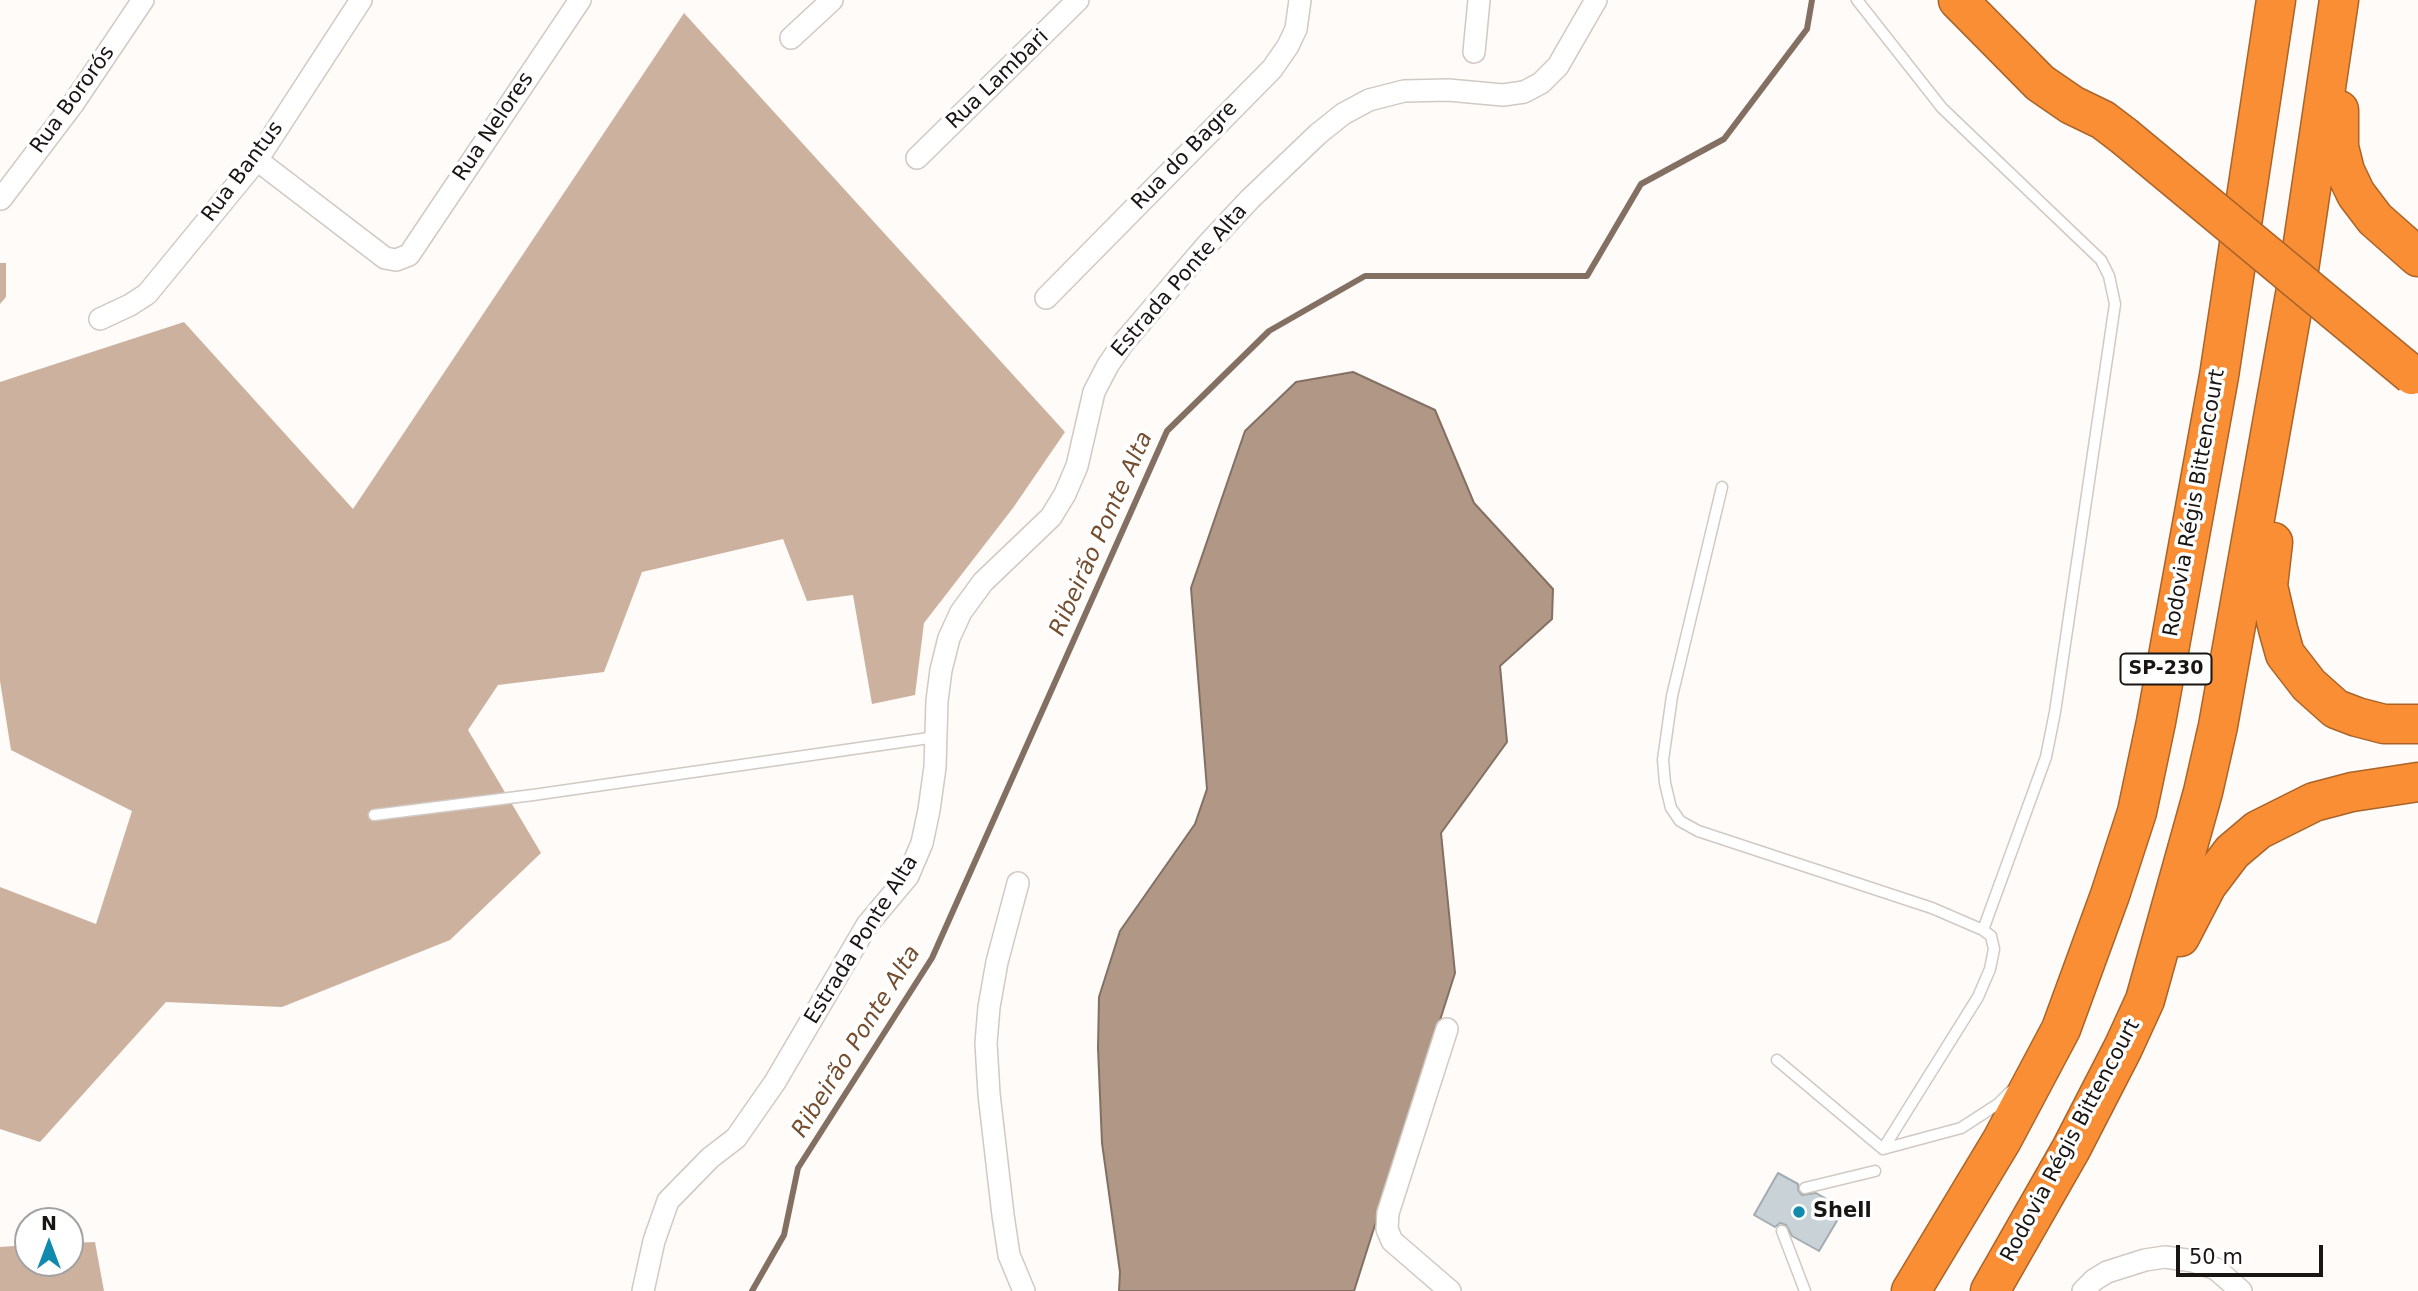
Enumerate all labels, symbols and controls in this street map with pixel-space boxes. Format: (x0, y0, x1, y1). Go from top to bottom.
street label: Rua Lambari (942, 25, 1054, 135)
street label: Rua Bororós (26, 41, 120, 159)
street label: Rua Nelores (448, 68, 540, 186)
street label: Rua do Bagre (1127, 97, 1243, 215)
street label: Rua Bantus (197, 117, 289, 227)
street label: Estrada Ponte Alta (1107, 200, 1253, 362)
street label: Rodovia Régis Bittencourt (2159, 367, 2231, 639)
water label: Ribeirão Ponte Alta (1045, 428, 1159, 640)
road number: SP-230 (2120, 654, 2212, 684)
street label: Estrada Ponte Alta (800, 851, 924, 1029)
water label: Ribeirão Ponte Alta (787, 941, 927, 1143)
street label: Rodovia Régis Bittencourt (1996, 1015, 2146, 1267)
place label: Shell (1813, 1199, 1872, 1225)
marker: Shell (1791, 1204, 1807, 1220)
north arrow (14, 1207, 84, 1277)
text: N (41, 1212, 57, 1234)
scale bar (2180, 1232, 2327, 1276)
text: 50 m (2189, 1245, 2243, 1269)

